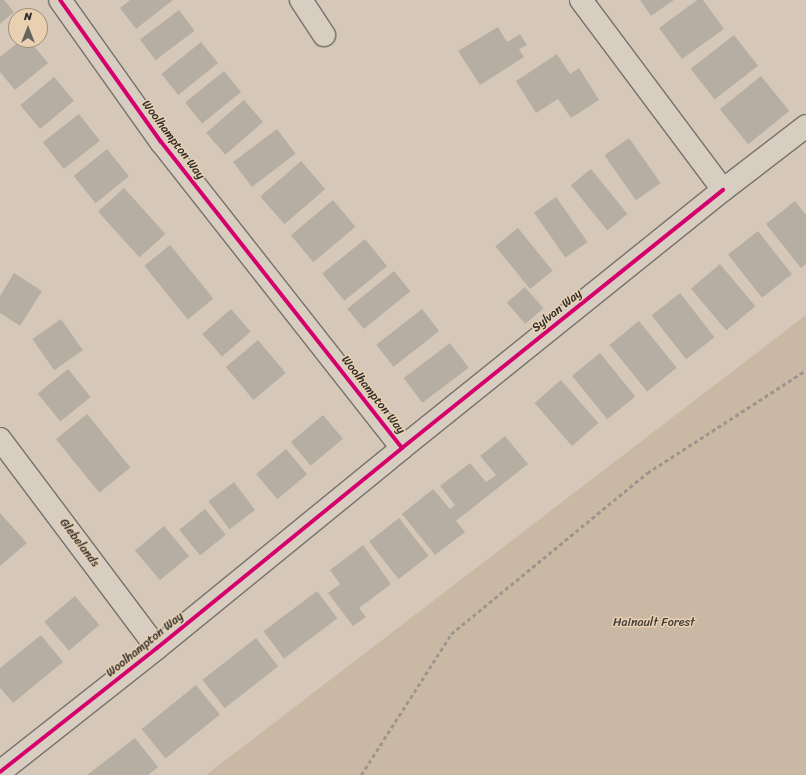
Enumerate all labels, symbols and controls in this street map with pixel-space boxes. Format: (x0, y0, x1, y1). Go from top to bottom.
text: N (24, 7, 32, 26)
north arrow (8, 8, 48, 48)
street label: Woolhampton Way (139, 98, 207, 182)
street label: Sylvan Way (529, 287, 585, 335)
street label: Woolhampton Way (338, 353, 408, 437)
street label: Glebelands (56, 516, 102, 570)
street label: Woolhampton Way (103, 609, 187, 681)
park label: Hainault Forest (613, 616, 695, 630)

